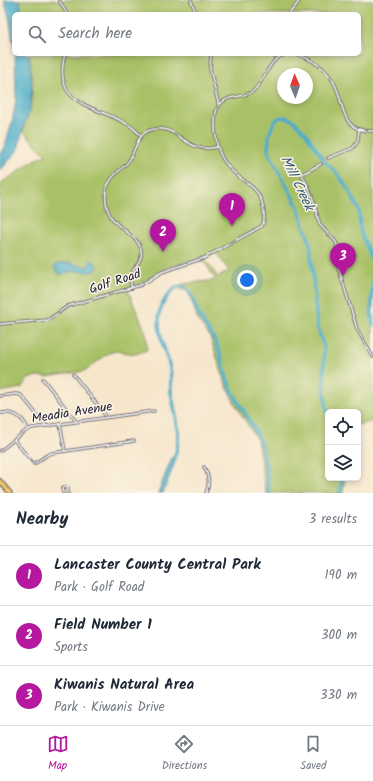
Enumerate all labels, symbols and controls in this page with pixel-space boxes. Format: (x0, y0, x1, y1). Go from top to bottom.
search box (12, 12, 361, 56)
text: Search here (58, 22, 132, 46)
icon: search (26, 23, 48, 45)
north arrow (277, 68, 313, 104)
water label: Mill Creek (274, 152, 321, 217)
pin: 1 (219, 193, 245, 226)
pin: 2 (150, 219, 176, 252)
pin: 3 (330, 243, 356, 276)
street label: Golf Road (86, 264, 144, 300)
your location (237, 270, 257, 290)
street label: Meadia Avenue (30, 396, 114, 430)
map controls (325, 409, 361, 481)
button: locate (325, 409, 361, 445)
button: layers (325, 445, 361, 481)
text: Nearby (16, 506, 68, 533)
text: 3 results (309, 509, 357, 530)
text: Lancaster County Central Park (54, 553, 261, 577)
text: 1 (27, 565, 31, 586)
text: 190 m (325, 565, 357, 586)
text: Park · Golf Road (54, 577, 144, 598)
text: Field Number 1 (54, 613, 152, 637)
text: 2 (25, 625, 33, 646)
text: 300 m (321, 625, 357, 646)
text: Sports (54, 637, 88, 658)
text: Kiwanis Natural Area (54, 673, 194, 697)
text: 3 (25, 685, 33, 706)
text: 330 m (320, 685, 357, 706)
text: Park · Kiwanis Drive (54, 697, 165, 718)
tab: Map (47, 733, 69, 775)
tab: Directions (162, 733, 207, 775)
tab: Saved (300, 733, 326, 775)

